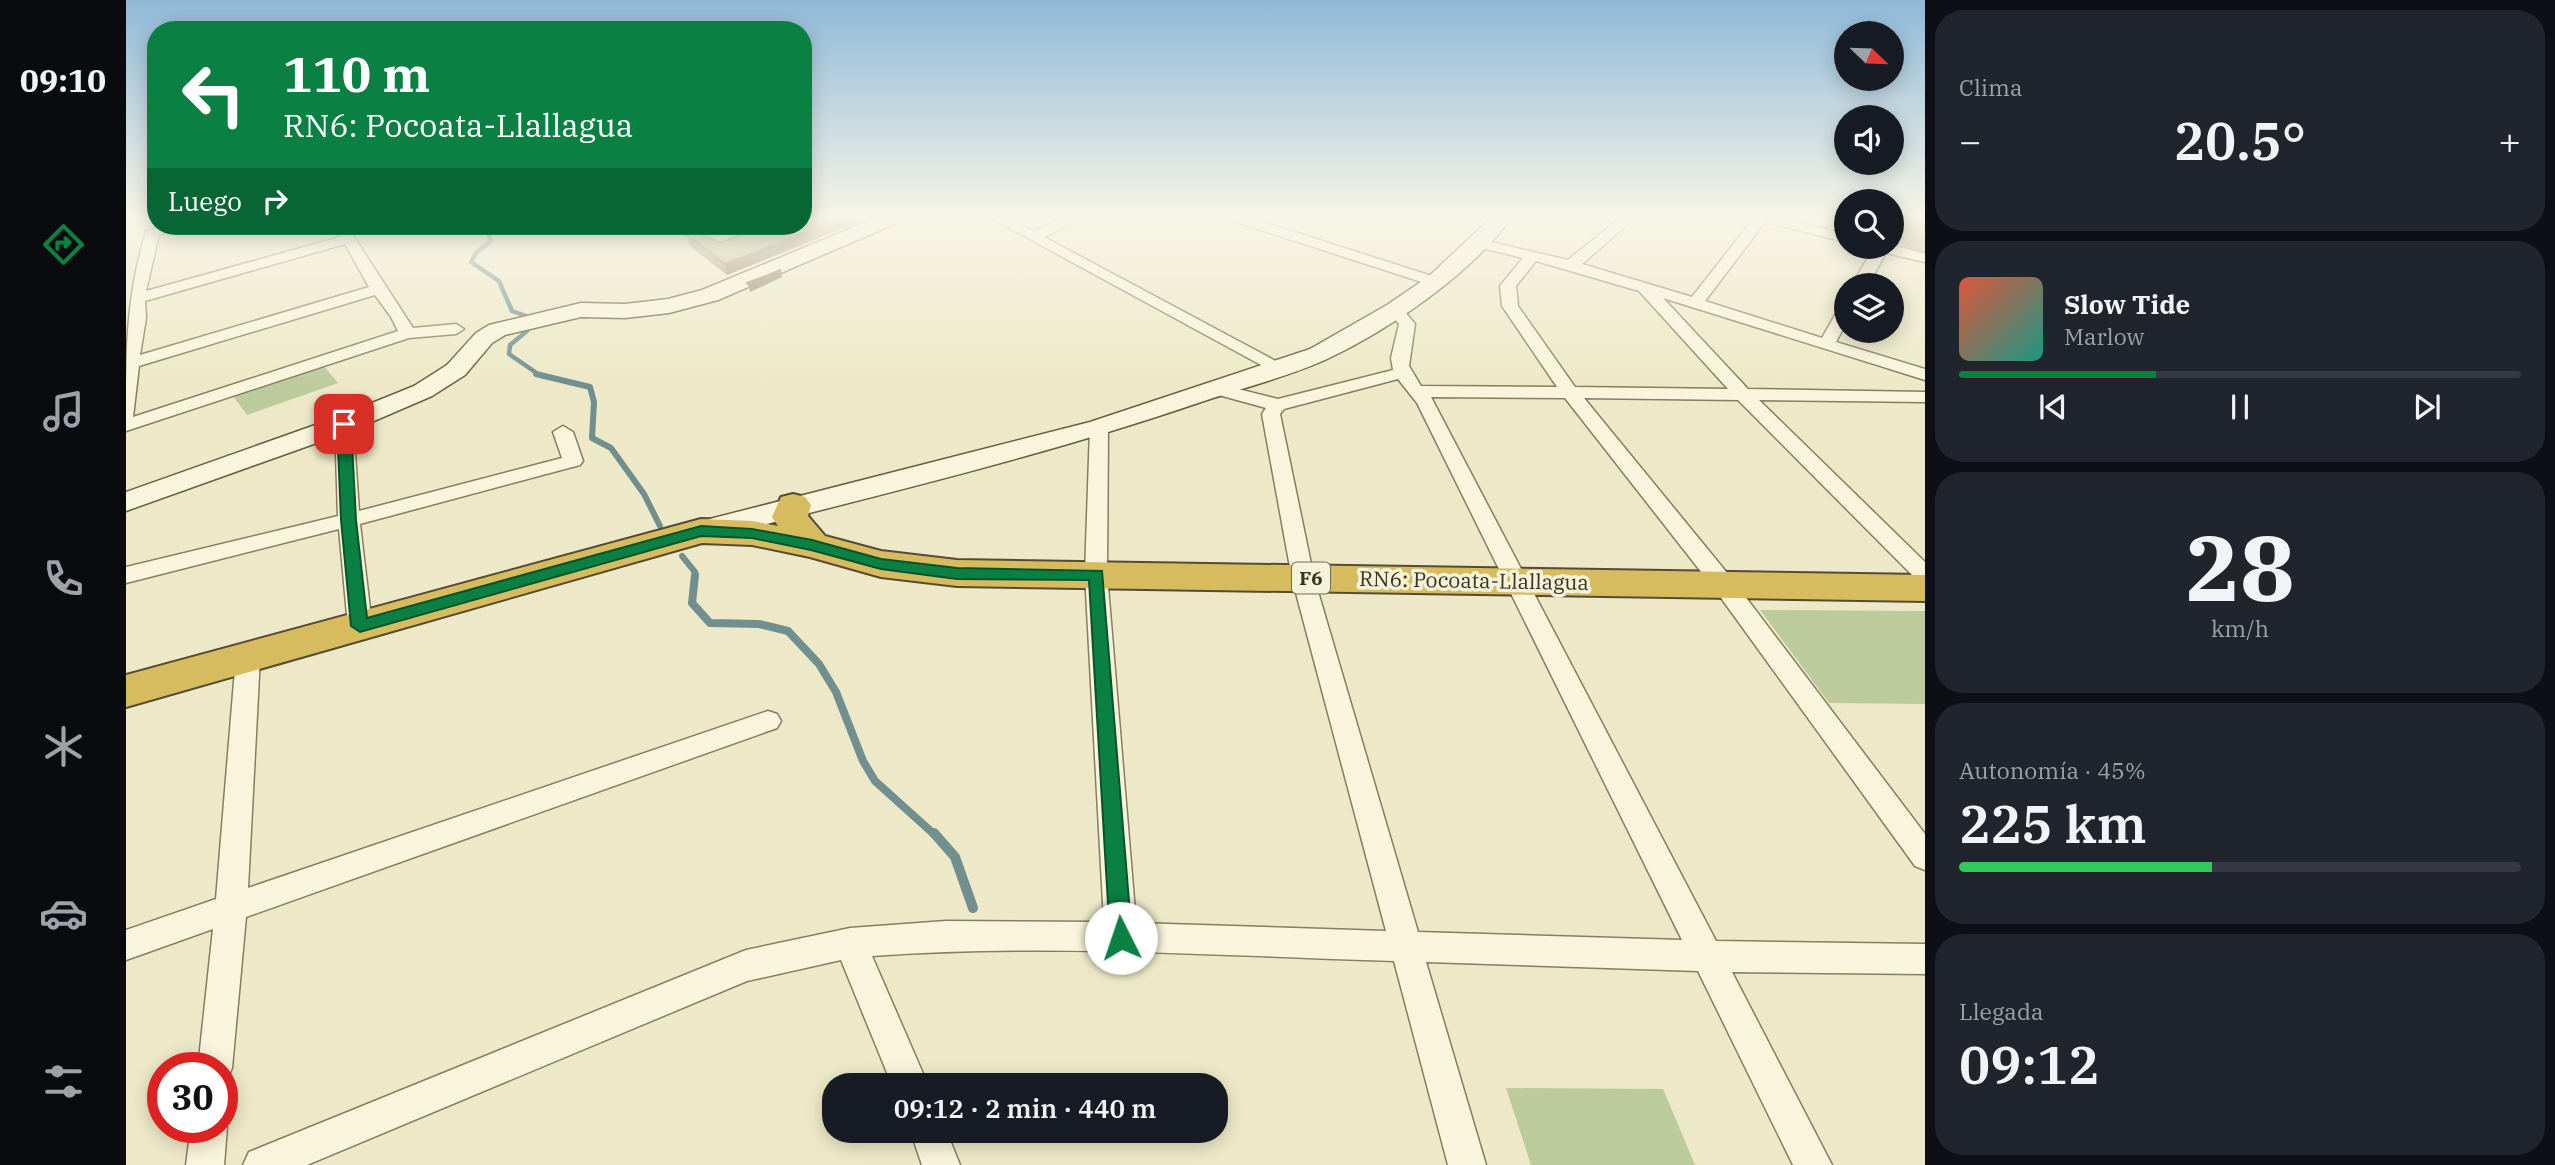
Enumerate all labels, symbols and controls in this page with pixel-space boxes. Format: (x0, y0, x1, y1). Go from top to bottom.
north arrow (1834, 21, 1904, 91)
map controls (1834, 21, 1904, 343)
text: 110 m (283, 42, 430, 105)
icon: left (168, 49, 259, 140)
text: 09:10 (20, 59, 106, 101)
text: Clima (1959, 72, 2023, 102)
text: RN6: Pocoata-Llallagua (283, 104, 633, 146)
button: sound (1834, 105, 1904, 175)
text: 20.5° (2174, 107, 2306, 174)
text: − (1959, 116, 1982, 165)
text: + (2498, 116, 2521, 165)
icon: right (256, 182, 294, 220)
text: Luego (168, 184, 242, 218)
button: search (1834, 189, 1904, 259)
icon: directions (39, 220, 88, 269)
button: layers (1834, 273, 1904, 343)
text: Slow Tide (2064, 287, 2190, 321)
text: Marlow (2064, 321, 2144, 351)
icon: music (39, 387, 88, 436)
icon: previous (2034, 388, 2072, 426)
icon: pause (2221, 388, 2259, 426)
icon: next (2408, 388, 2446, 426)
pin (314, 394, 374, 454)
icon: arrive (325, 405, 363, 443)
text: 28 (2185, 508, 2295, 626)
icon: phone (39, 554, 88, 603)
road number: F6 (1292, 562, 1330, 594)
street label: RN6: Pocoata-Llallagua (1359, 564, 1589, 596)
text: km/h (2211, 613, 2269, 643)
icon: climate (39, 722, 88, 771)
text: Autonomía · 45% (1959, 755, 2146, 785)
text: 225 km (1959, 790, 2147, 857)
icon: car (39, 889, 88, 938)
position arrow (1084, 901, 1158, 975)
text: Llegada (1959, 996, 2043, 1026)
text: 09:12 (1959, 1031, 2099, 1098)
speed limit sign: 30 (147, 1052, 238, 1143)
icon: filters (39, 1057, 88, 1106)
text: 09:12 · 2 min · 440 m (894, 1091, 1156, 1125)

